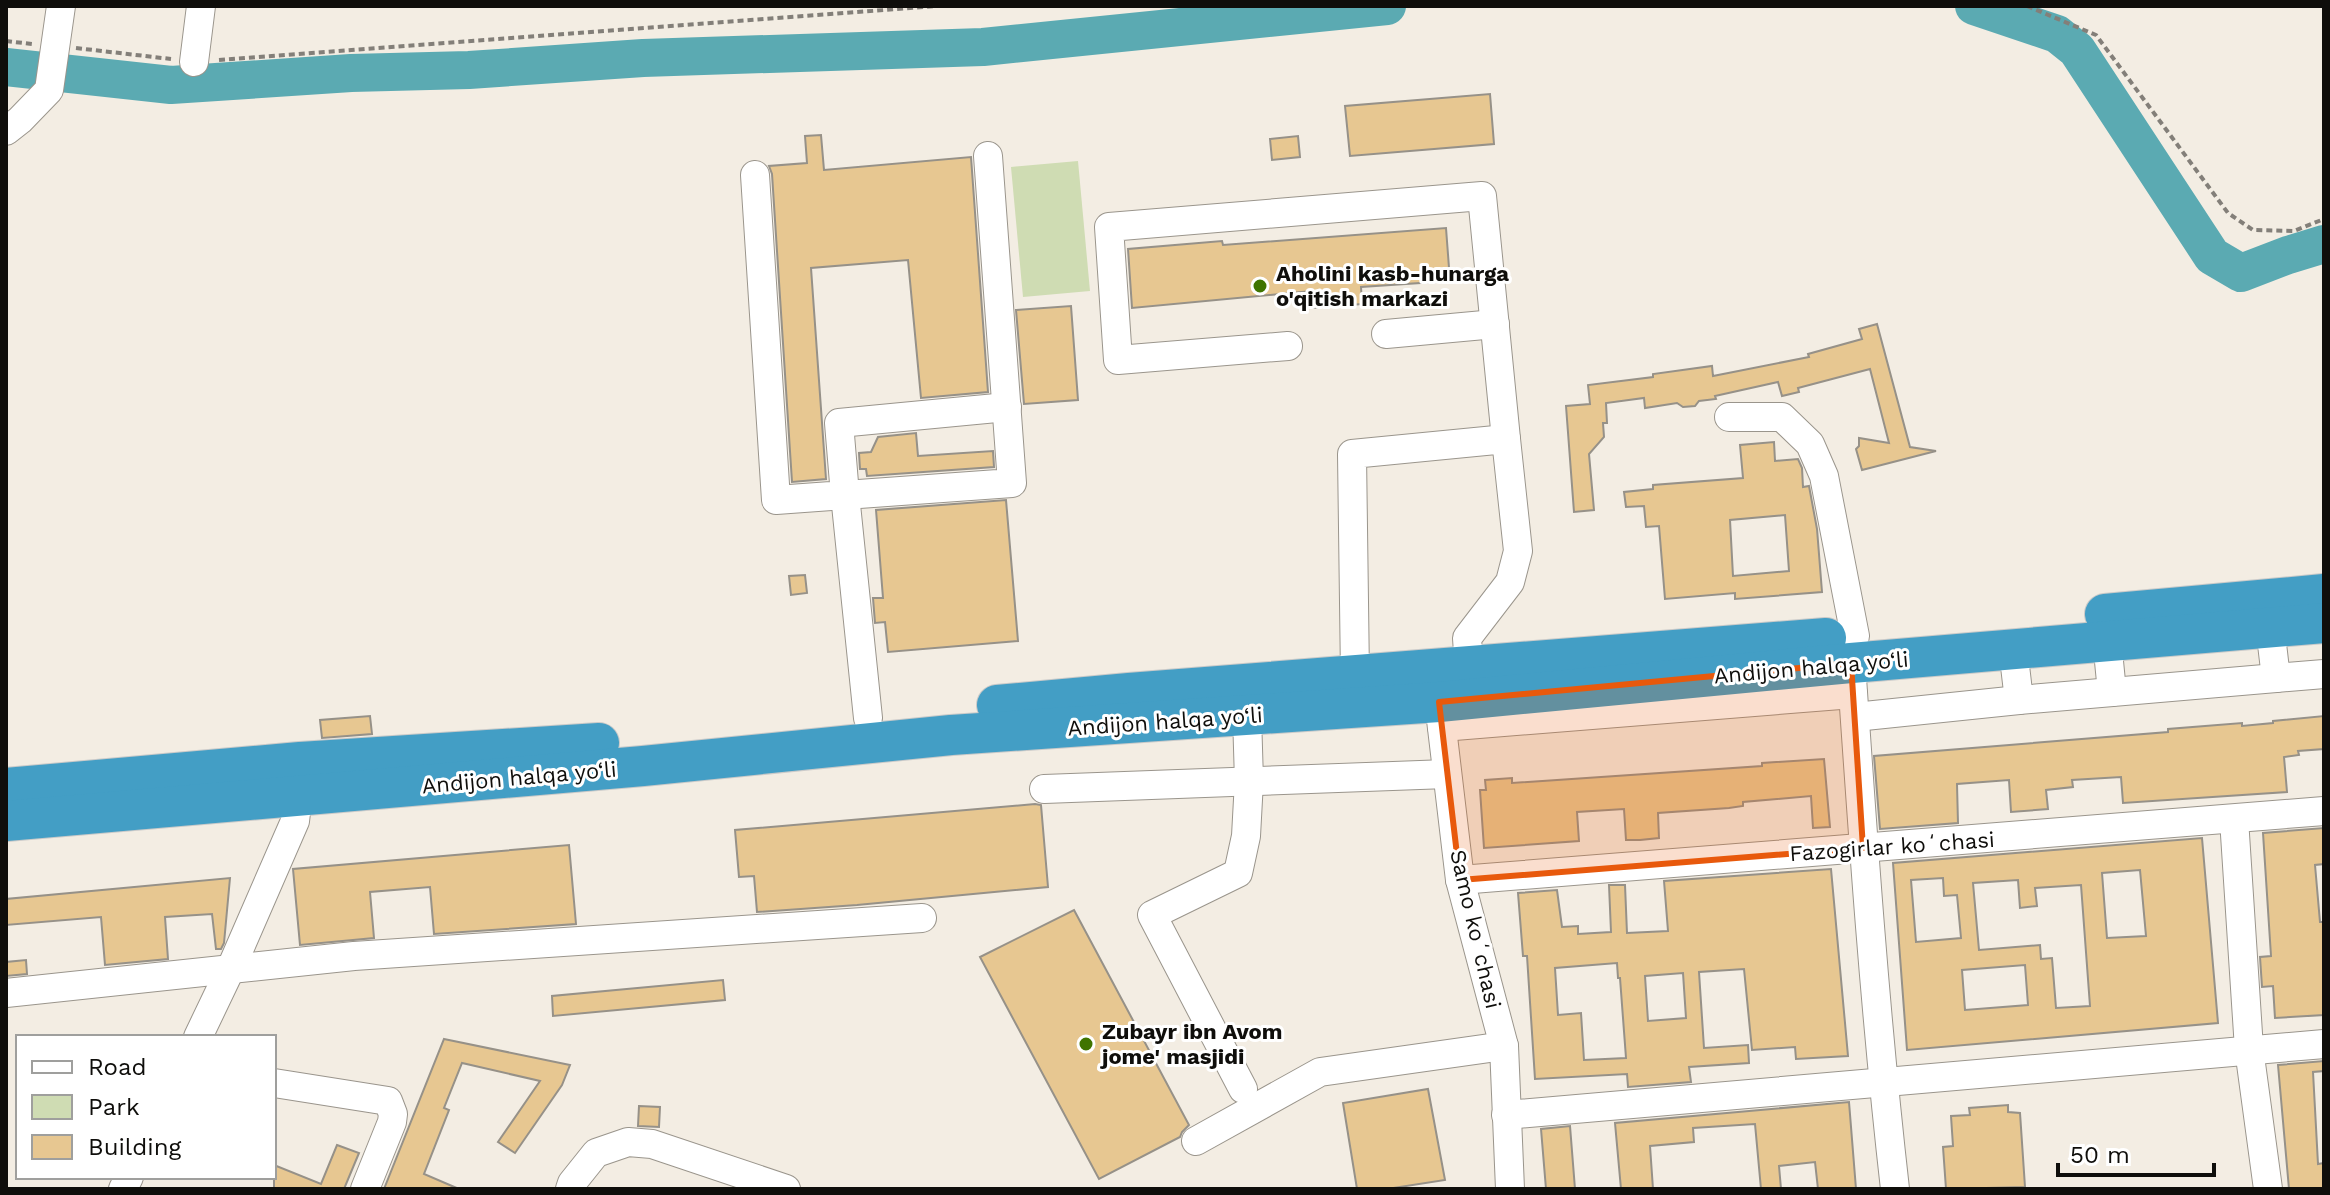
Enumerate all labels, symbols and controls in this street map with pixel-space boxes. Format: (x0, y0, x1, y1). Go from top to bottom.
place label: Aholini kasb-hunarga o'qitish markazi (1276, 261, 1509, 311)
marker: Aholini kasb-hunarga o'qitish markazi (1251, 277, 1269, 295)
street label: Andijon halqa yo‘li (1713, 647, 1909, 688)
street label: Andijon halqa yo‘li (1067, 702, 1263, 741)
street label: Andijon halqa yo‘li (421, 757, 617, 798)
street label: Fazogirlar koʻchasi (1789, 827, 1995, 866)
street label: Samo koʻchasi (1445, 847, 1506, 1011)
place label: Zubayr ibn Avom jome' masjidi (1099, 1019, 1282, 1069)
legend (16, 1035, 276, 1179)
marker: Zubayr ibn Avom jome' masjidi (1077, 1035, 1095, 1053)
text: Road (88, 1053, 147, 1081)
text: Park (88, 1093, 140, 1121)
scale bar (2058, 1127, 2214, 1177)
text: Building (88, 1133, 181, 1161)
text: 50 m (2070, 1141, 2130, 1169)

